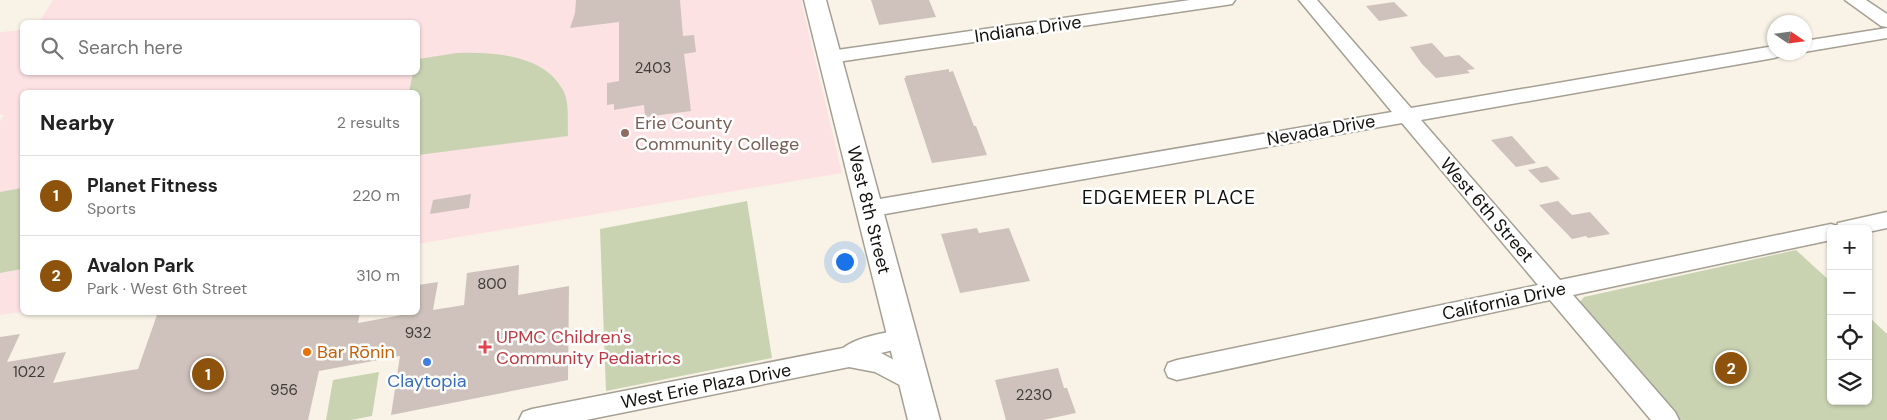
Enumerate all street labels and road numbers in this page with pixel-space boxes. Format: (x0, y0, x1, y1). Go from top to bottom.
street label: Indiana Drive (973, 10, 1083, 48)
street label: Nevada Drive (1265, 109, 1377, 151)
street label: West 8th Street (841, 143, 897, 277)
street label: West 6th Street (1435, 152, 1539, 268)
street label: California Drive (1440, 276, 1568, 326)
street label: West Erie Plaza Drive (619, 358, 793, 414)

